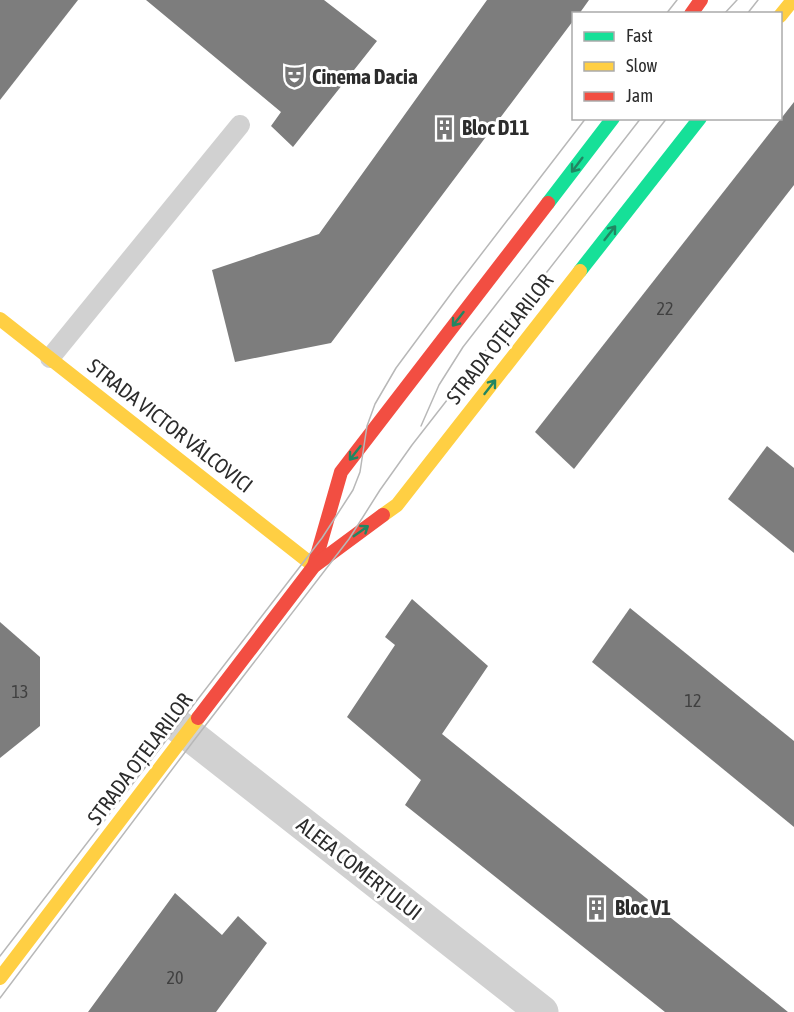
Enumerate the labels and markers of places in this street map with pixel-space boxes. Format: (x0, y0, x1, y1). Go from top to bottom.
theatre icon: Cinema Dacia (281, 64, 307, 90)
place label: Cinema Dacia (312, 64, 418, 88)
building icon: Bloc D11 (431, 115, 457, 141)
place label: Bloc D11 (462, 115, 529, 139)
building icon: Bloc V1 (584, 895, 610, 921)
place label: Bloc V1 (615, 895, 671, 919)

